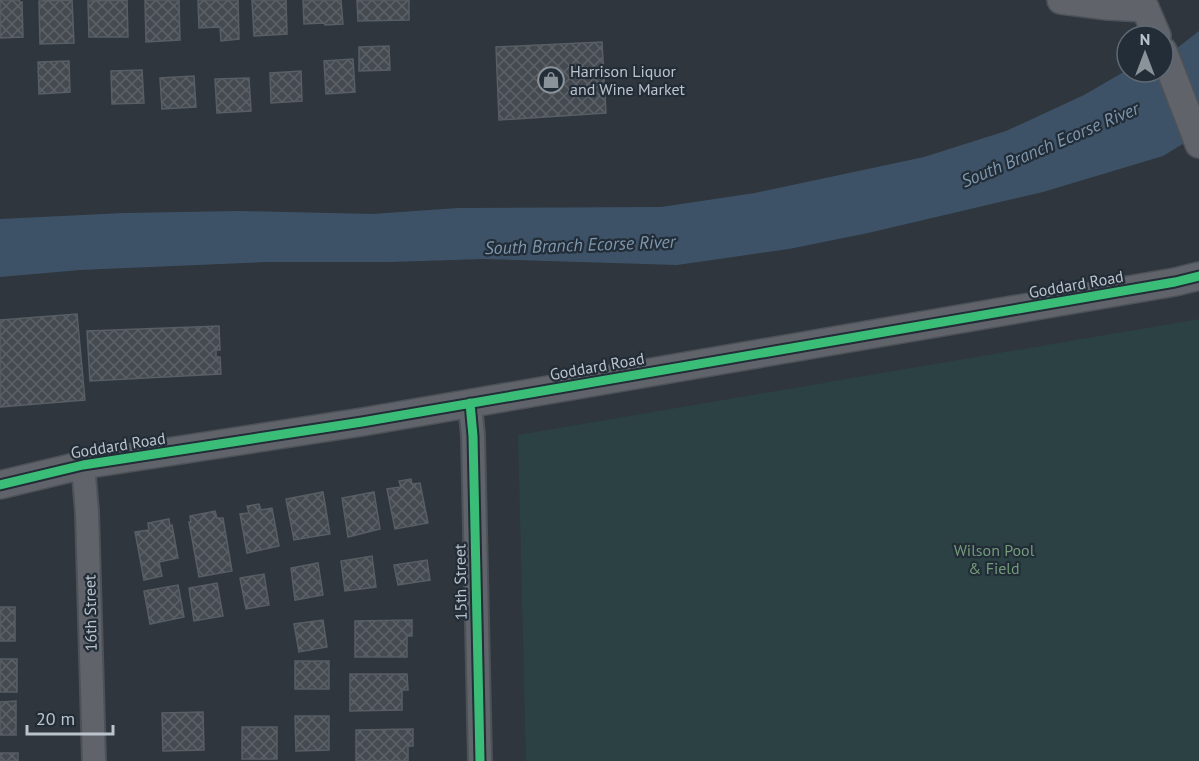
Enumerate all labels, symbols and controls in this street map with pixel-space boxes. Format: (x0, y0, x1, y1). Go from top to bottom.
north arrow (1115, 24, 1175, 84)
text: N (1140, 29, 1150, 49)
place label: Harrison Liquor and Wine Market (570, 61, 686, 99)
shop icon: Harrison Liquor and Wine Market (536, 65, 566, 95)
water label: South Branch Ecorse River (957, 96, 1143, 192)
water label: South Branch Ecorse River (484, 230, 677, 259)
street label: Goddard Road (1027, 266, 1125, 302)
street label: Goddard Road (548, 348, 646, 384)
street label: Goddard Road (69, 428, 167, 462)
park label: Wilson Pool & Field (954, 540, 1035, 578)
street label: 15th Street (449, 543, 471, 621)
street label: 16th Street (79, 574, 101, 652)
scale bar (27, 698, 112, 736)
text: 20 m (36, 707, 75, 730)

